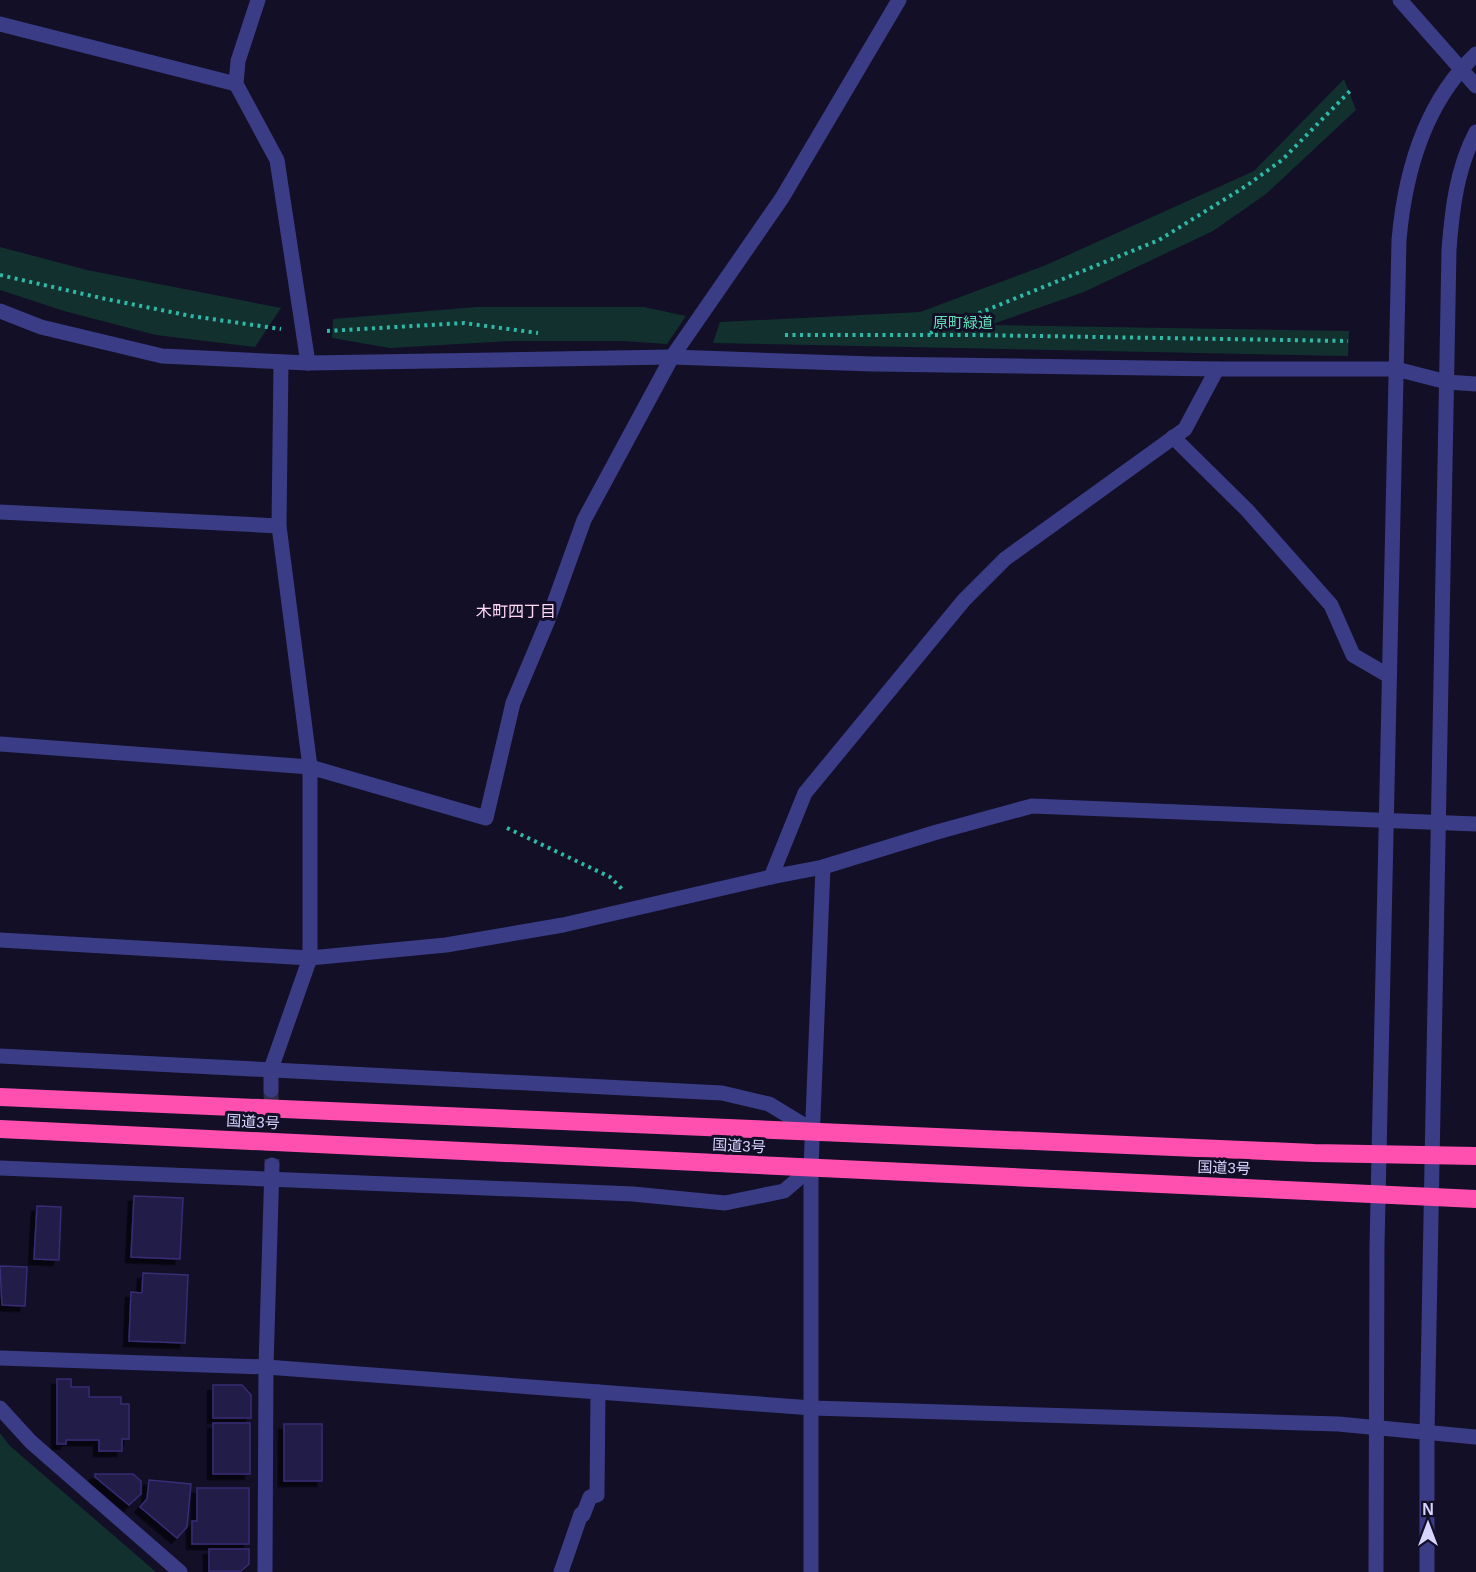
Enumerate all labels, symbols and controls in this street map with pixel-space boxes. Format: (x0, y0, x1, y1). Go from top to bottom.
park label: 原町緑道 (933, 314, 993, 331)
district label: 木町四丁目 (476, 603, 556, 620)
street label: 国道3号 (226, 1112, 280, 1131)
street label: 国道3号 (712, 1136, 766, 1155)
street label: 国道3号 (1197, 1158, 1251, 1177)
north arrow (1398, 1494, 1458, 1554)
text: N (1422, 1501, 1434, 1518)

